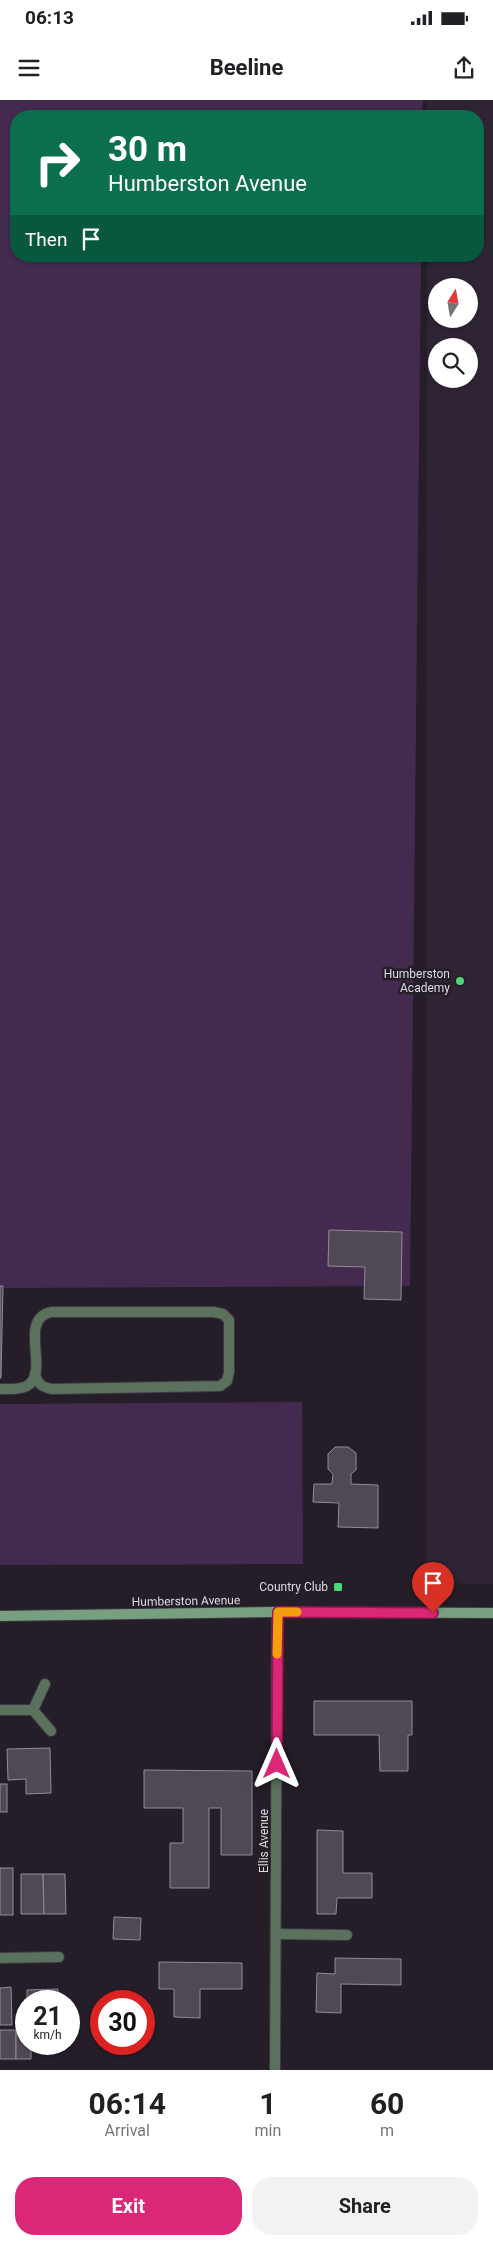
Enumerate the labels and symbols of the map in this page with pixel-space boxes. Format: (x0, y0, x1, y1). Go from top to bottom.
north arrow (428, 278, 478, 328)
place label: Humberston Academy (384, 967, 450, 995)
marker: Humberston Academy (454, 975, 466, 987)
pin (412, 1562, 454, 1613)
place label: Country Club (259, 1580, 328, 1594)
marker: Country Club (332, 1581, 344, 1593)
street label: Humberston Avenue (132, 1593, 240, 1609)
position arrow (250, 1737, 302, 1789)
street label: Ellis Avenue (257, 1809, 271, 1873)
speed limit sign: 30 (90, 1990, 155, 2055)

